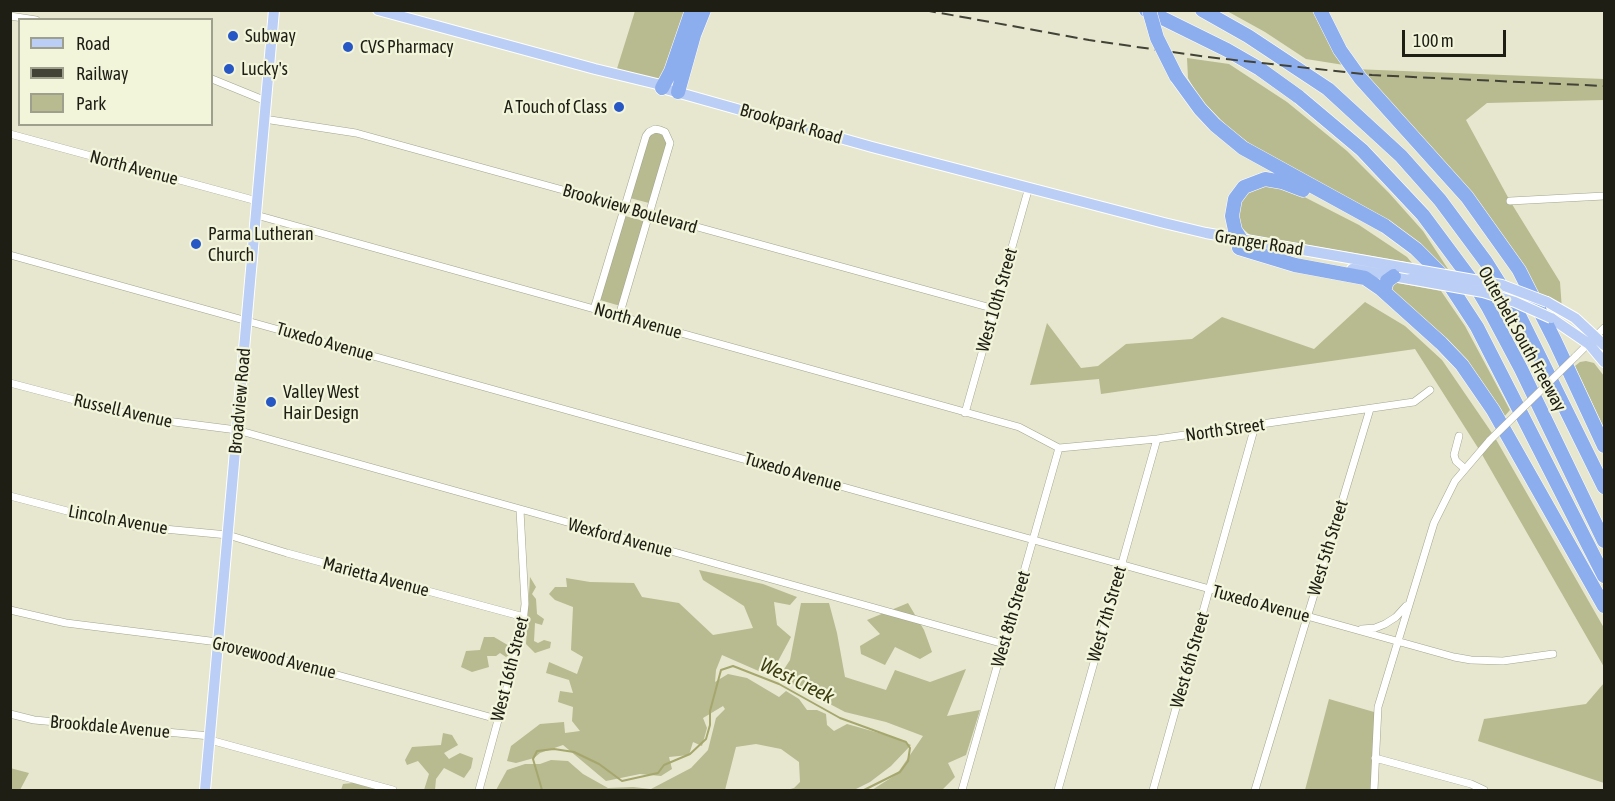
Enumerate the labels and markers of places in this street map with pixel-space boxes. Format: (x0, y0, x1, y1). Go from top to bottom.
place label: Subway (245, 25, 296, 47)
marker: Subway (226, 29, 240, 43)
place label: CVS Pharmacy (360, 36, 454, 58)
marker: CVS Pharmacy (341, 40, 355, 54)
place label: Lucky's (241, 58, 288, 80)
marker: Lucky's (222, 62, 236, 76)
place label: A Touch of Class (504, 96, 607, 118)
marker: A Touch of Class (612, 100, 626, 114)
place label: Parma Lutheran Church (208, 223, 314, 266)
marker: Parma Lutheran Church (189, 237, 203, 251)
place label: Valley West Hair Design (283, 381, 359, 424)
marker: Valley West Hair Design (264, 395, 278, 409)

